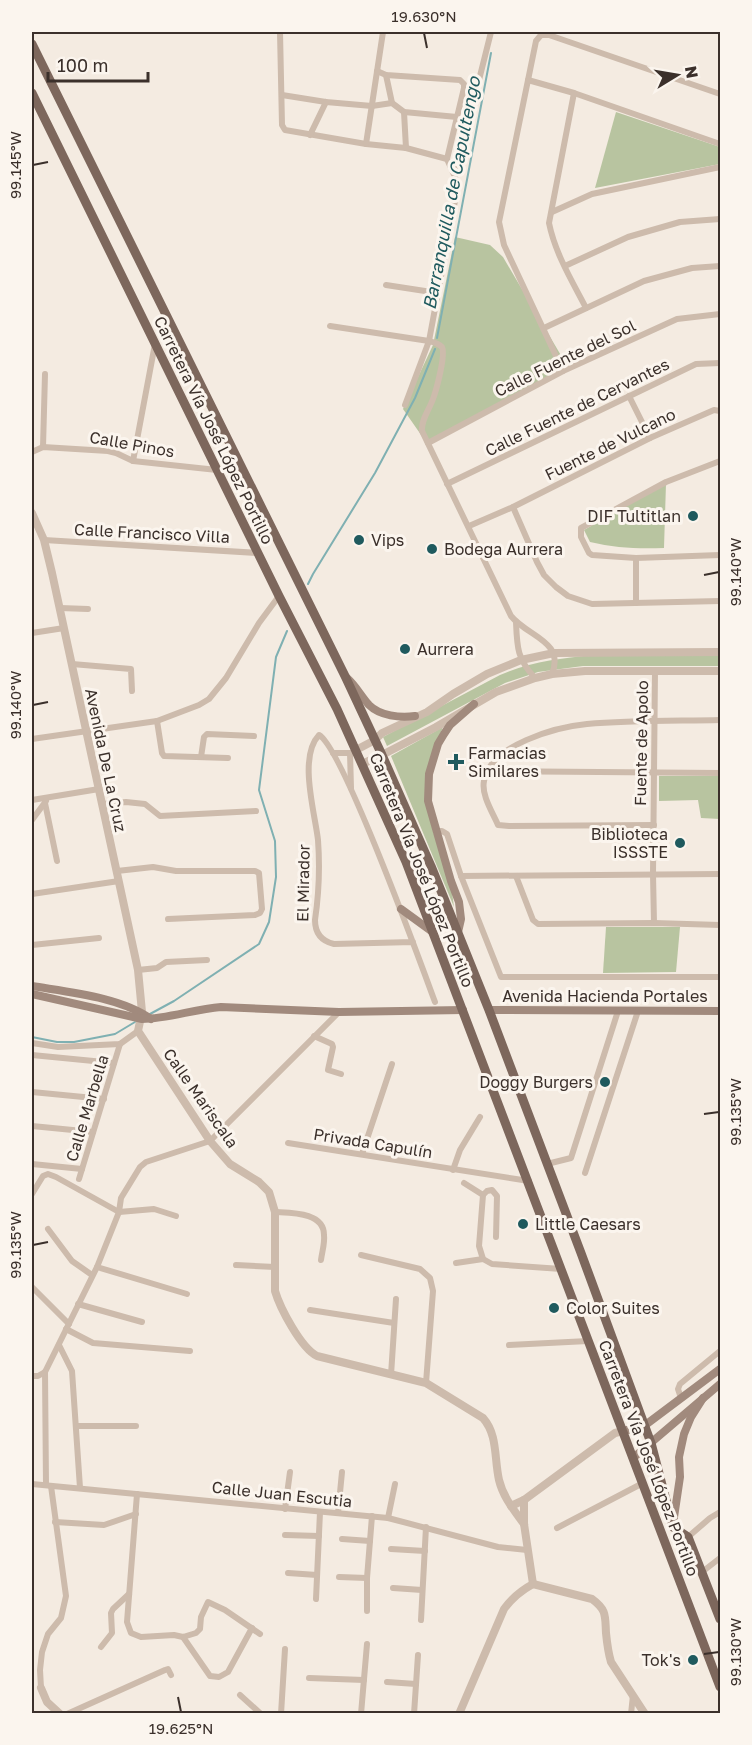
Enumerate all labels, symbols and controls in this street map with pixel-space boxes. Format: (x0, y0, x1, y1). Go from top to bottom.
text: 19.630°N (391, 7, 457, 25)
scale bar (48, 45, 148, 83)
north arrow (647, 45, 707, 105)
text: 100 m (57, 54, 108, 76)
text: N (681, 64, 703, 80)
water label: Barranquilla de Capultengo (418, 74, 485, 311)
text: 99.145°W (6, 131, 24, 199)
street label: Carretera Vía José López Portillo (150, 313, 278, 547)
street label: Calle Fuente del Sol (491, 315, 639, 401)
street label: Calle Fuente de Cervantes (482, 354, 672, 460)
street label: Fuente de Vulcano (541, 404, 679, 484)
street label: Calle Pinos (88, 427, 176, 461)
place label: DIF Tultitlan (587, 506, 681, 526)
marker: DIF Tultitlan (686, 509, 700, 523)
street label: Calle Francisco Villa (74, 519, 230, 547)
place label: Vips (371, 530, 404, 550)
marker: Vips (352, 533, 366, 547)
text: 99.140°W (726, 538, 744, 606)
place label: Bodega Aurrera (444, 539, 563, 559)
marker: Bodega Aurrera (425, 542, 439, 556)
place label: Aurrera (417, 639, 474, 659)
marker: Aurrera (398, 642, 412, 656)
text: 99.140°W (6, 671, 24, 739)
street label: Fuente de Apolo (630, 680, 652, 806)
street label: Avenida De La Cruz (81, 686, 131, 834)
place label: Farmacias Similares (468, 743, 546, 781)
street label: Carretera Vía José López Portillo (366, 750, 478, 990)
marker: Farmacias Similares (449, 755, 463, 769)
place label: Biblioteca ISSSTE (591, 824, 668, 862)
marker: Biblioteca ISSSTE (673, 836, 687, 850)
street label: El Mirador (292, 844, 314, 922)
street label: Avenida Hacienda Portales (502, 986, 708, 1006)
street label: Calle Mariscala (159, 1044, 243, 1152)
street label: Calle Marbella (61, 1052, 113, 1164)
place label: Doggy Burgers (479, 1072, 593, 1092)
marker: Doggy Burgers (598, 1075, 612, 1089)
text: 99.135°W (726, 1078, 744, 1146)
street label: Privada Capulín (312, 1124, 434, 1162)
text: 99.135°W (6, 1211, 24, 1279)
place label: Little Caesars (535, 1214, 641, 1234)
marker: Little Caesars (516, 1217, 530, 1231)
place label: Color Suites (566, 1298, 660, 1318)
marker: Color Suites (547, 1301, 561, 1315)
street label: Carretera Vía José López Portillo (595, 1337, 703, 1579)
street label: Calle Juan Escutia (211, 1477, 353, 1511)
text: 99.130°W (726, 1618, 744, 1686)
place label: Tok's (642, 1650, 681, 1670)
marker: Tok's (686, 1653, 700, 1667)
text: 19.625°N (149, 1719, 213, 1737)

